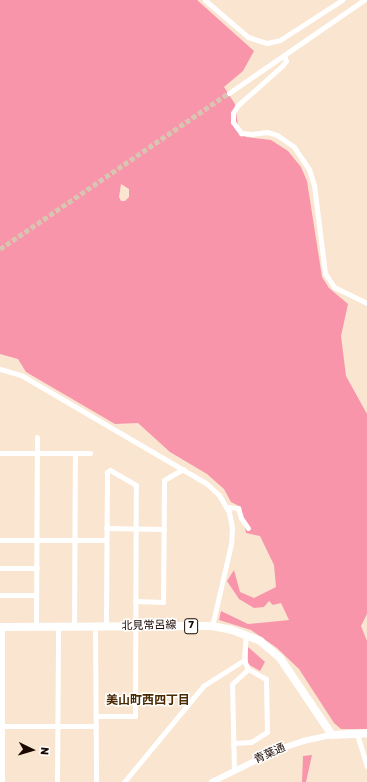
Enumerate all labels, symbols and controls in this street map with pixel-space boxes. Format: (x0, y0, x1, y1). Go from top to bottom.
road number: 7 (184, 618, 198, 634)
street label: 北見常呂線 (121, 619, 177, 633)
district label: 美山町西四丁目 (106, 694, 190, 708)
north arrow (12, 730, 52, 770)
street label: 青葉通 (252, 741, 288, 767)
text: N (38, 747, 51, 756)

